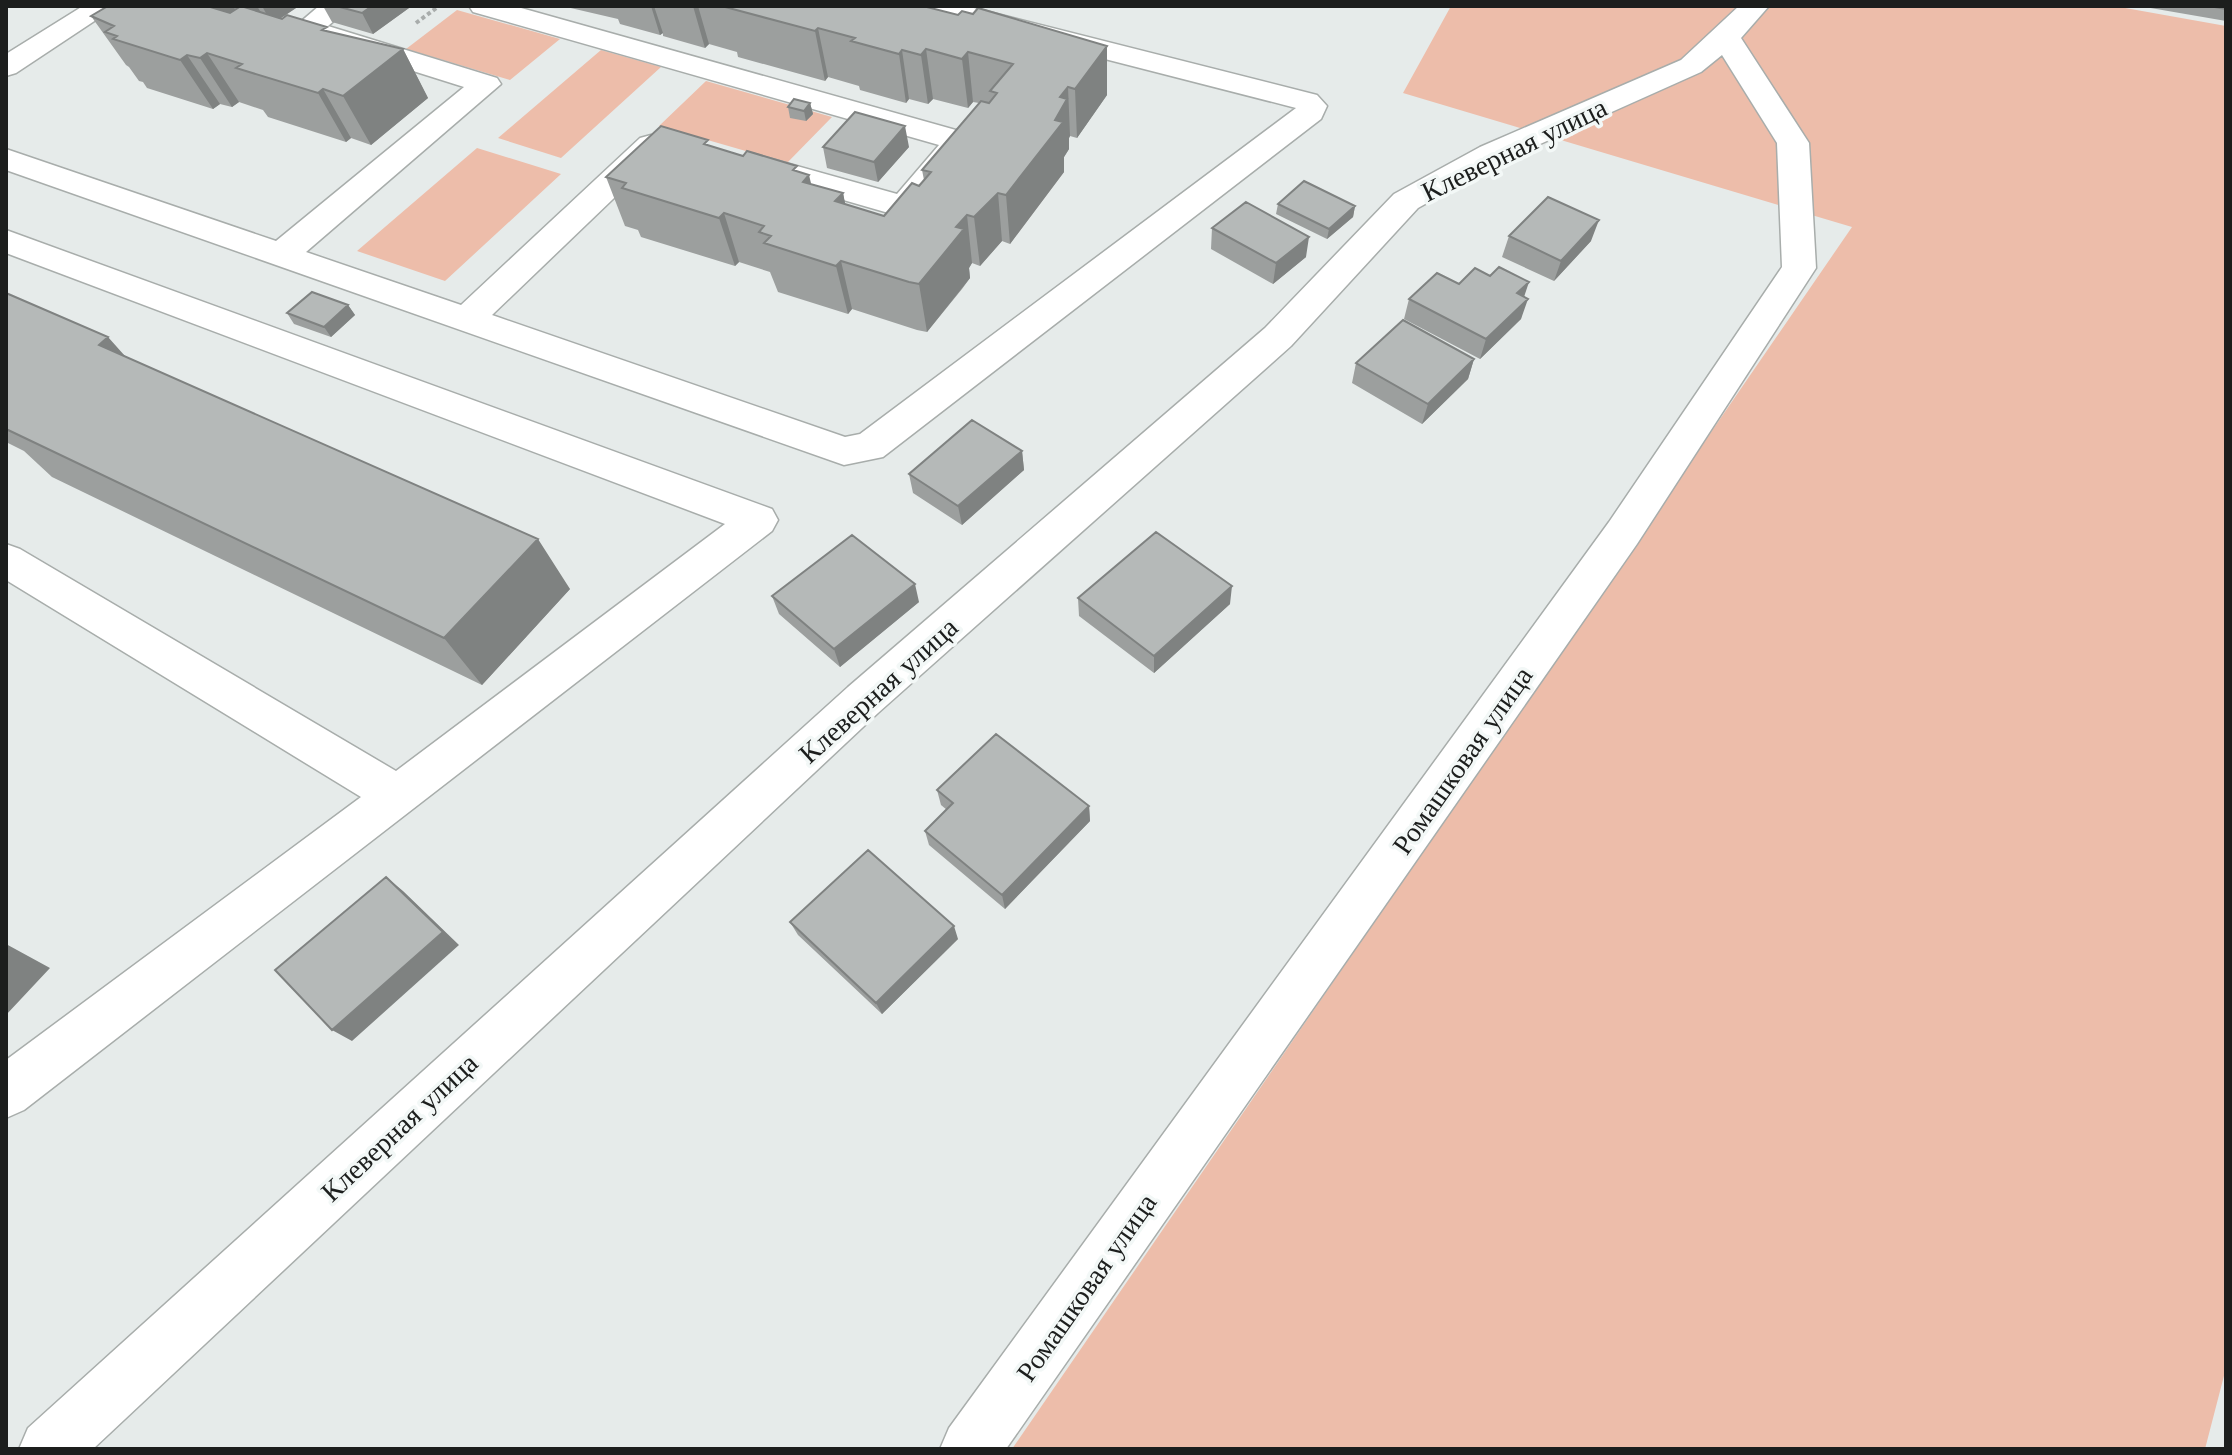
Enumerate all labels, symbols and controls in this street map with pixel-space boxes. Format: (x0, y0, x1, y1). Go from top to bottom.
street label: Клеверная улица (1416, 89, 1613, 209)
street label: Клеверная улица (792, 609, 966, 771)
street label: Ромашковая улица (1385, 659, 1541, 861)
street label: Клеверная улица (314, 1045, 486, 1209)
street label: Ромашковая улица (1009, 1186, 1165, 1388)

